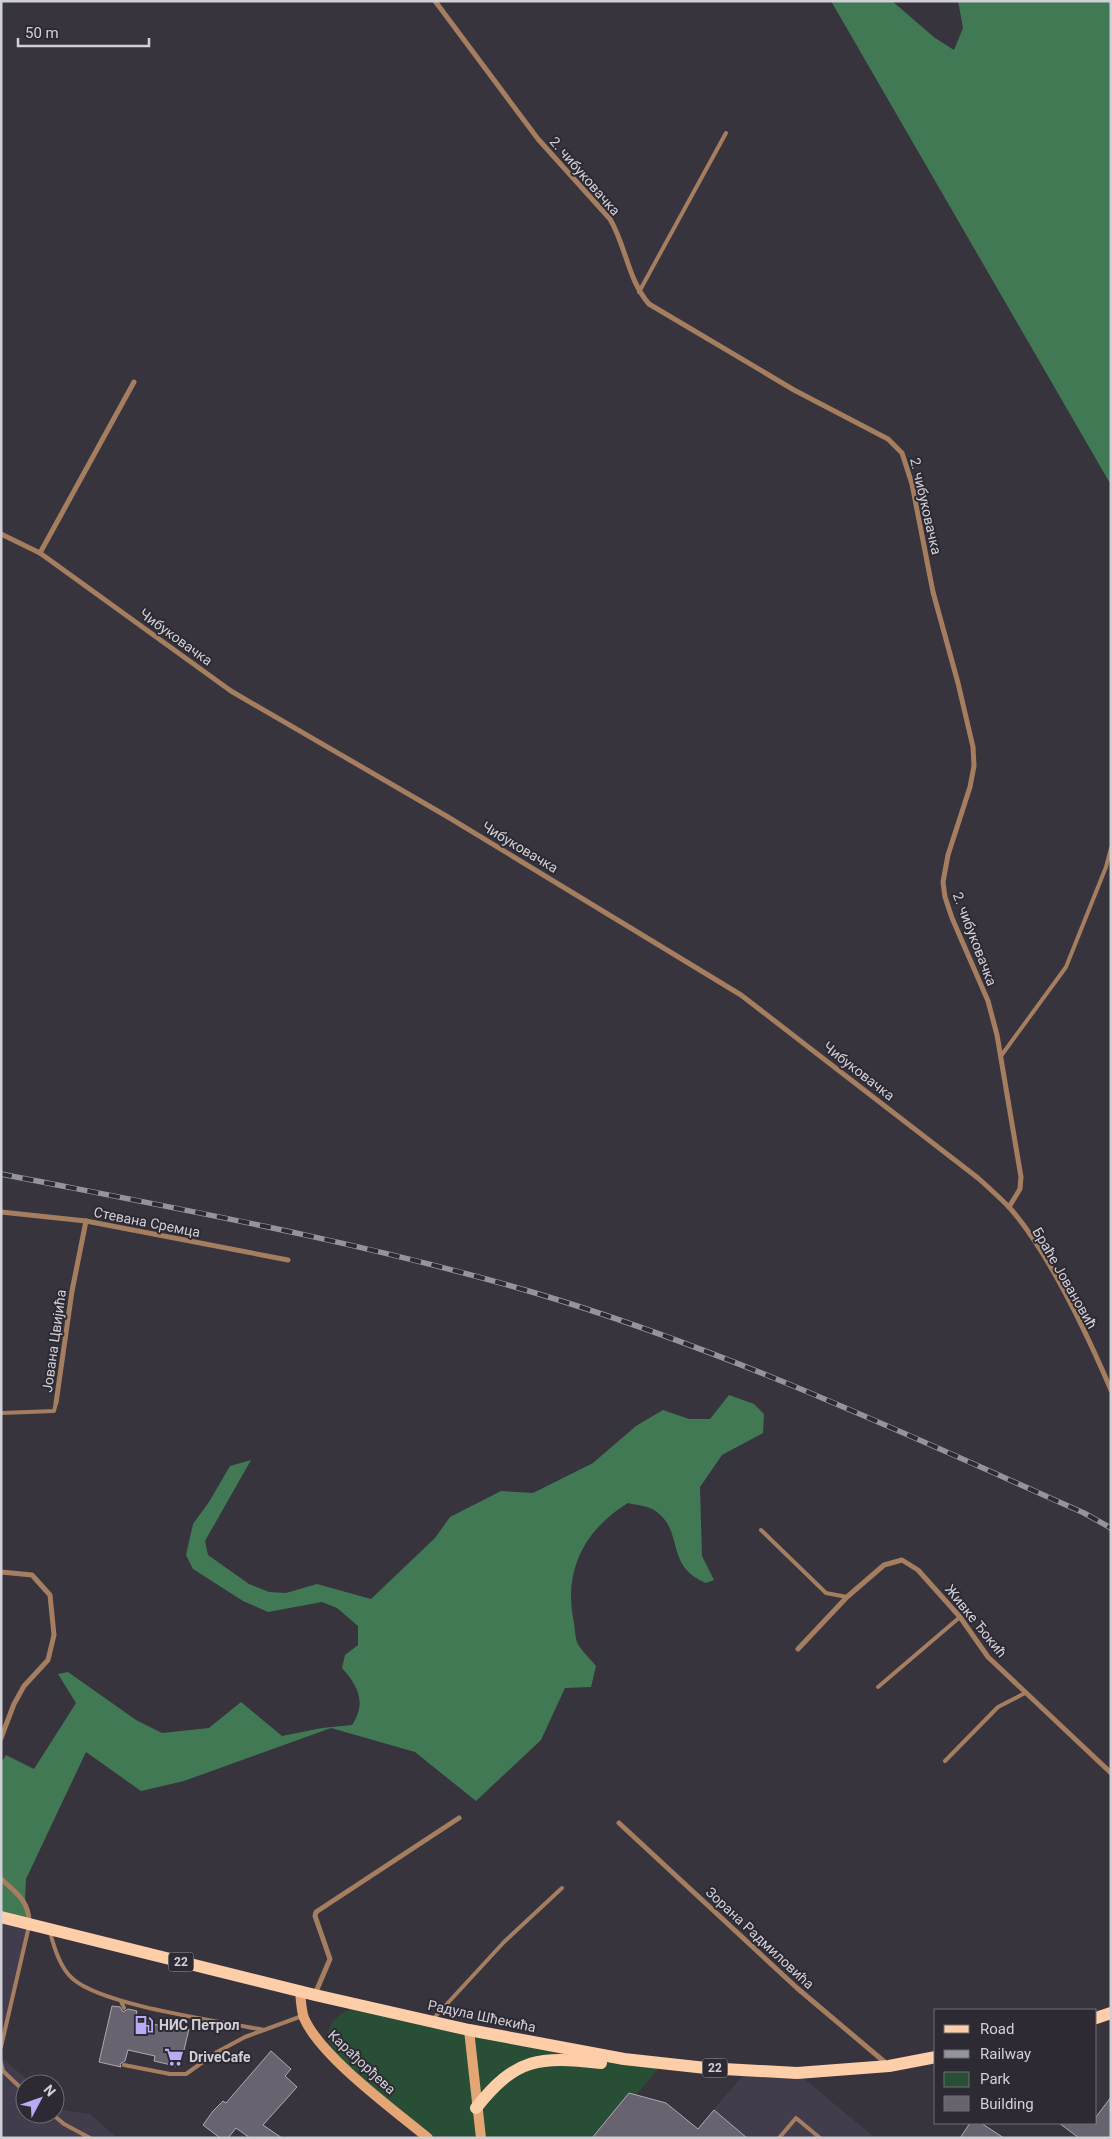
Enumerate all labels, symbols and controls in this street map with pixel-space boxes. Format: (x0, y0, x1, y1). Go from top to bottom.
scale bar (18, 15, 149, 47)
text: 50 m (25, 24, 59, 42)
street label: 2. чибуковачка (547, 133, 623, 219)
street label: 2. чибуковачка (907, 456, 945, 556)
street label: Чибуковачка (137, 605, 215, 669)
street label: Чибуковачка (479, 818, 561, 876)
street label: 2. чибуковачка (950, 890, 1000, 988)
street label: Чибуковачка (820, 1038, 898, 1104)
street label: Стевана Сремца (92, 1204, 202, 1240)
street label: Браће Јовановић (1029, 1224, 1101, 1332)
street label: Јована Цвијића (39, 1288, 69, 1394)
street label: Живке Ђокић (942, 1581, 1010, 1661)
street label: Зорана Радмиловића (703, 1884, 817, 1992)
road number: 22 (168, 1952, 194, 1971)
street label: Радула Шћекића (426, 1997, 538, 2035)
legend (934, 2009, 1097, 2124)
fuel station icon: НИС Петрол (133, 2014, 155, 2036)
place label: НИС Петрол (159, 2017, 240, 2033)
text: Road (980, 2020, 1014, 2038)
street label: Карађорђева (325, 2027, 399, 2097)
text: Railway (980, 2045, 1031, 2063)
supermarket icon: DriveCafe (163, 2046, 185, 2068)
place label: DriveCafe (189, 2049, 251, 2065)
road number: 22 (702, 2058, 728, 2078)
text: Park (980, 2070, 1011, 2088)
north arrow (15, 2074, 65, 2124)
text: N (41, 2081, 59, 2099)
text: Building (980, 2095, 1034, 2113)

